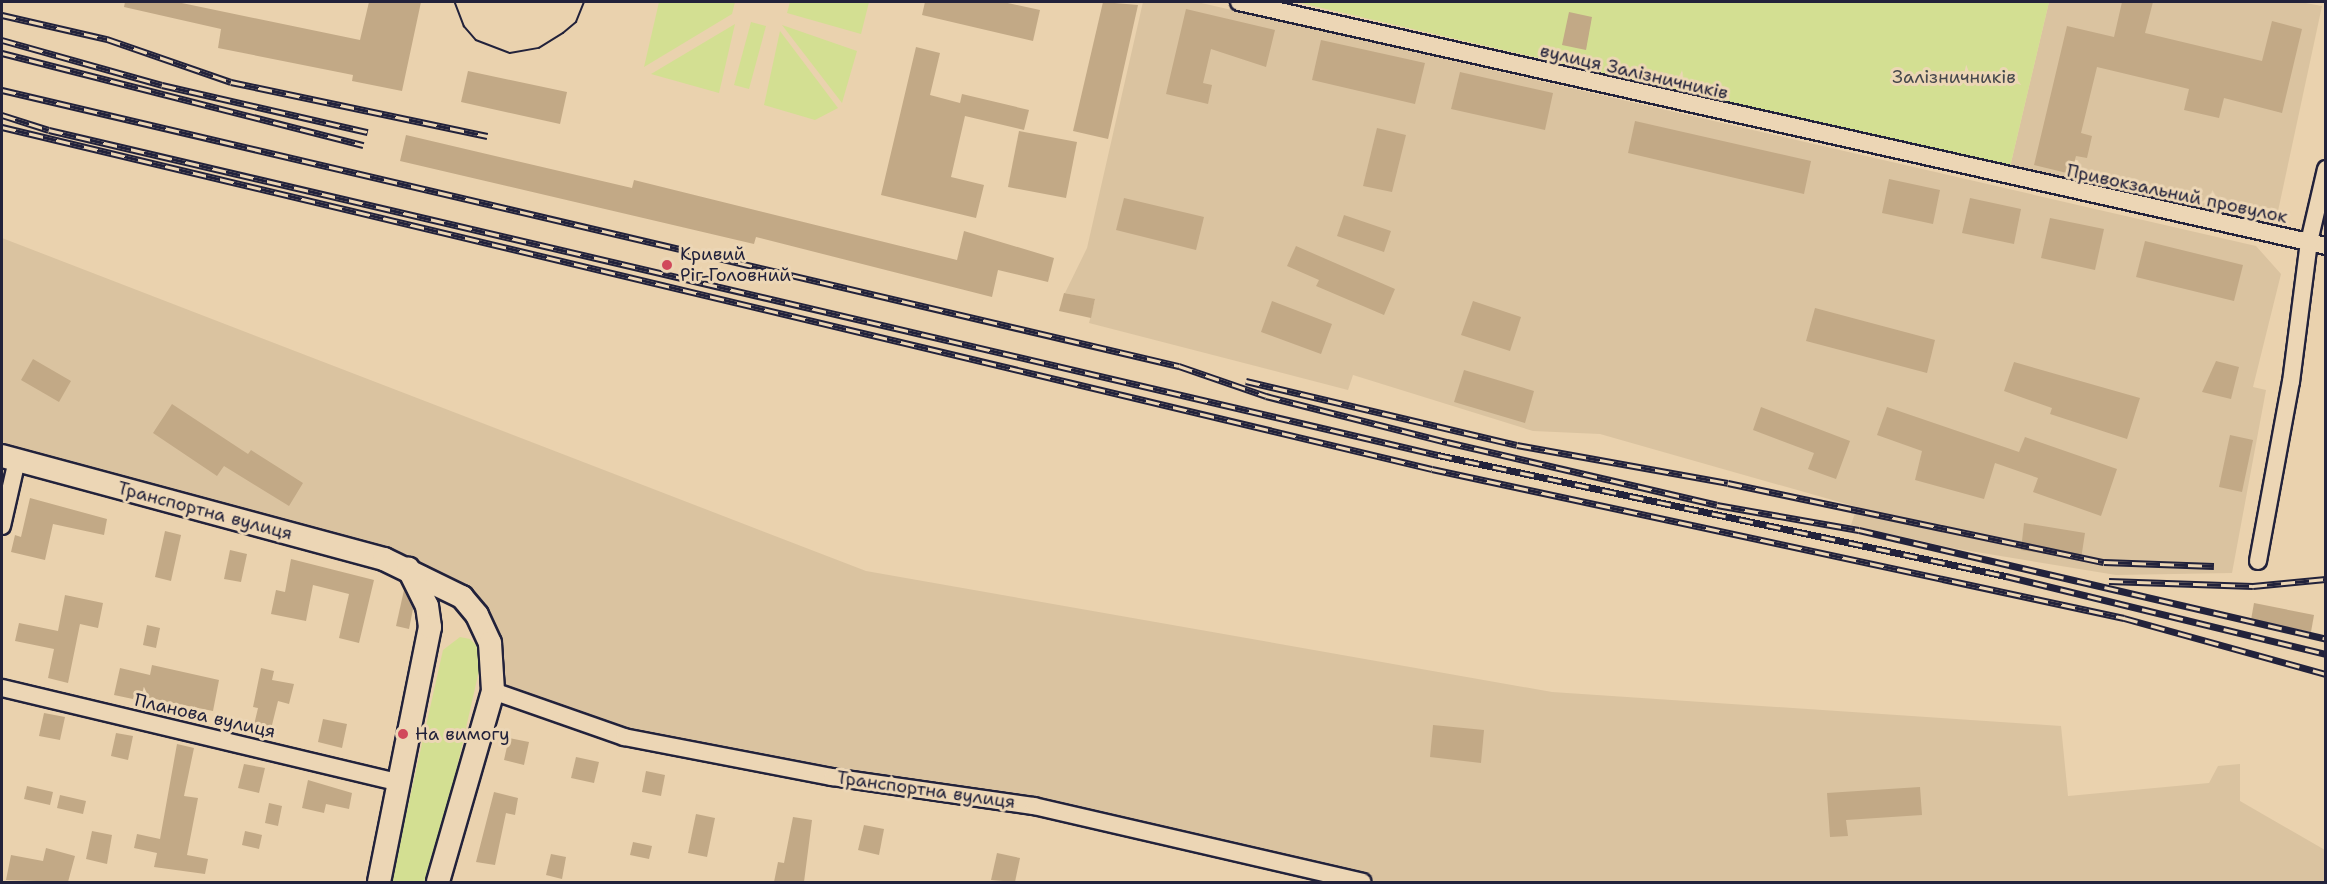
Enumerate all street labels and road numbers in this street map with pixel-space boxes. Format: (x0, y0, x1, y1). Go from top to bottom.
street label: вулиця Залізничників (1538, 40, 1730, 104)
street label: Привокзальний провулок (2065, 160, 2289, 228)
street label: Транспортна вулиця (115, 477, 295, 545)
street label: Планова вулиця (132, 689, 278, 743)
street label: Транспортна вулиця (835, 767, 1017, 813)

